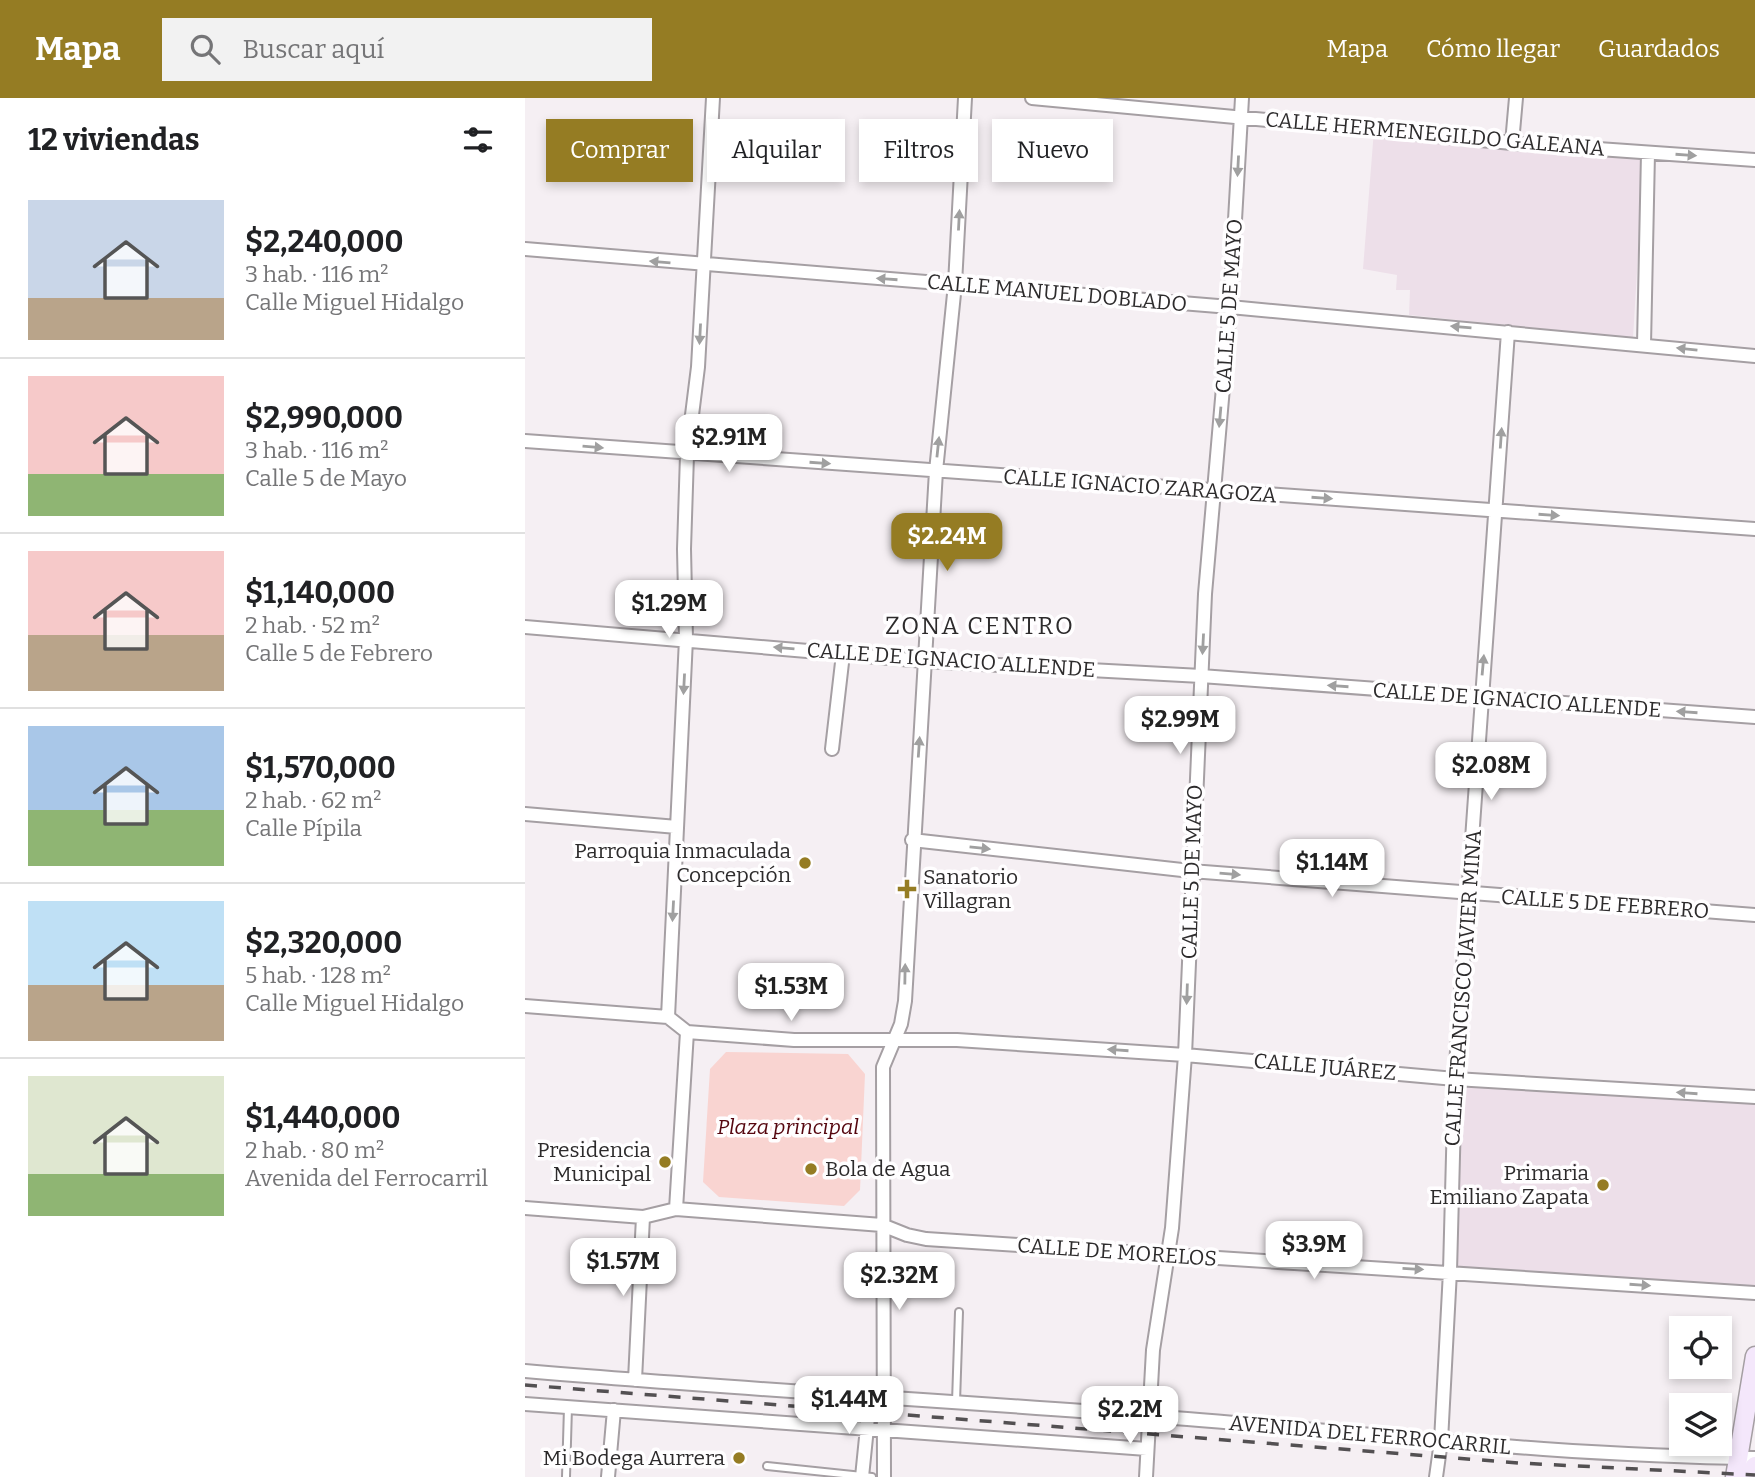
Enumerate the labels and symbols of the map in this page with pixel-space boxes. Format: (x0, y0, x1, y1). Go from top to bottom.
street label: CALLE HERMENEGILDO GALEANA (1264, 106, 1606, 162)
one-way arrow (1675, 150, 1697, 161)
one-way arrow (1233, 155, 1244, 177)
one-way arrow (953, 209, 964, 231)
street label: CALLE 5 DE MAYO (1210, 218, 1248, 394)
one-way arrow (649, 256, 671, 267)
street label: CALLE MANUEL DOBLADO (926, 269, 1188, 317)
one-way arrow (876, 274, 898, 285)
one-way arrow (1449, 321, 1471, 332)
one-way arrow (694, 324, 705, 346)
one-way arrow (1676, 343, 1698, 354)
one-way arrow (1214, 407, 1225, 429)
pin: $2.91M (672, 414, 786, 474)
one-way arrow (1495, 427, 1506, 449)
one-way arrow (933, 436, 944, 458)
one-way arrow (582, 442, 604, 453)
one-way arrow (809, 458, 831, 469)
street label: CALLE IGNACIO ZARAGOZA (1002, 463, 1278, 509)
one-way arrow (1311, 493, 1333, 504)
one-way arrow (1538, 509, 1560, 520)
pin: $2.24M (890, 514, 1004, 573)
pin: $1.29M (612, 580, 726, 640)
district label: ZONA CENTRO (885, 612, 1075, 640)
one-way arrow (1197, 633, 1208, 655)
street label: CALLE DE IGNACIO ALLENDE (806, 637, 1096, 683)
one-way arrow (773, 642, 795, 653)
one-way arrow (1478, 654, 1489, 676)
one-way arrow (678, 673, 689, 695)
street label: CALLE DE IGNACIO ALLENDE (1372, 677, 1662, 723)
one-way arrow (1327, 680, 1349, 691)
pin: $2.99M (1123, 696, 1237, 756)
one-way arrow (1676, 707, 1698, 718)
one-way arrow (914, 736, 925, 758)
pin: $2.08M (1434, 742, 1548, 802)
street label: CALLE 5 DE MAYO (1176, 784, 1208, 960)
street label: CALLE FRANCISCO JAVIER MINA (1439, 829, 1487, 1147)
place label: Parroquia Inmaculada Concepción (574, 838, 792, 888)
pin: $1.14M (1275, 840, 1389, 899)
one-way arrow (969, 842, 991, 853)
marker: Parroquia Inmaculada Concepción (797, 855, 813, 871)
place label: Sanatorio Villagran (923, 864, 1018, 914)
one-way arrow (1220, 869, 1242, 880)
marker: Sanatorio Villagran (897, 879, 917, 899)
street label: CALLE 5 DE FEBRERO (1500, 884, 1710, 924)
one-way arrow (668, 900, 679, 922)
one-way arrow (899, 963, 911, 985)
pin: $1.53M (734, 964, 848, 1023)
one-way arrow (1181, 983, 1193, 1005)
one-way arrow (1107, 1045, 1129, 1056)
street label: CALLE JUÁREZ (1253, 1048, 1397, 1086)
one-way arrow (1676, 1087, 1698, 1098)
park label: Plaza principal (717, 1114, 859, 1140)
place label: Presidencia Municipal (537, 1137, 652, 1187)
marker: Presidencia Municipal (657, 1154, 673, 1170)
place label: Bola de Agua (825, 1156, 951, 1182)
place label: Primaria Emiliano Zapata (1429, 1160, 1590, 1210)
marker: Bola de Agua (803, 1161, 819, 1177)
marker: Primaria Emiliano Zapata (1595, 1177, 1611, 1193)
pin: $3.9M (1265, 1222, 1363, 1281)
street label: CALLE DE MORELOS (1016, 1232, 1218, 1272)
pin: $1.57M (566, 1238, 680, 1298)
pin: $2.32M (842, 1252, 956, 1312)
one-way arrow (1402, 1264, 1424, 1275)
one-way arrow (1629, 1280, 1651, 1291)
pin: $1.44M (792, 1376, 906, 1436)
pin: $2.2M (1081, 1386, 1179, 1446)
street label: AVENIDA DEL FERROCARRIL (1228, 1410, 1512, 1460)
place label: Mi Bodega Aurrera (543, 1445, 726, 1471)
marker: Mi Bodega Aurrera (731, 1450, 747, 1466)

